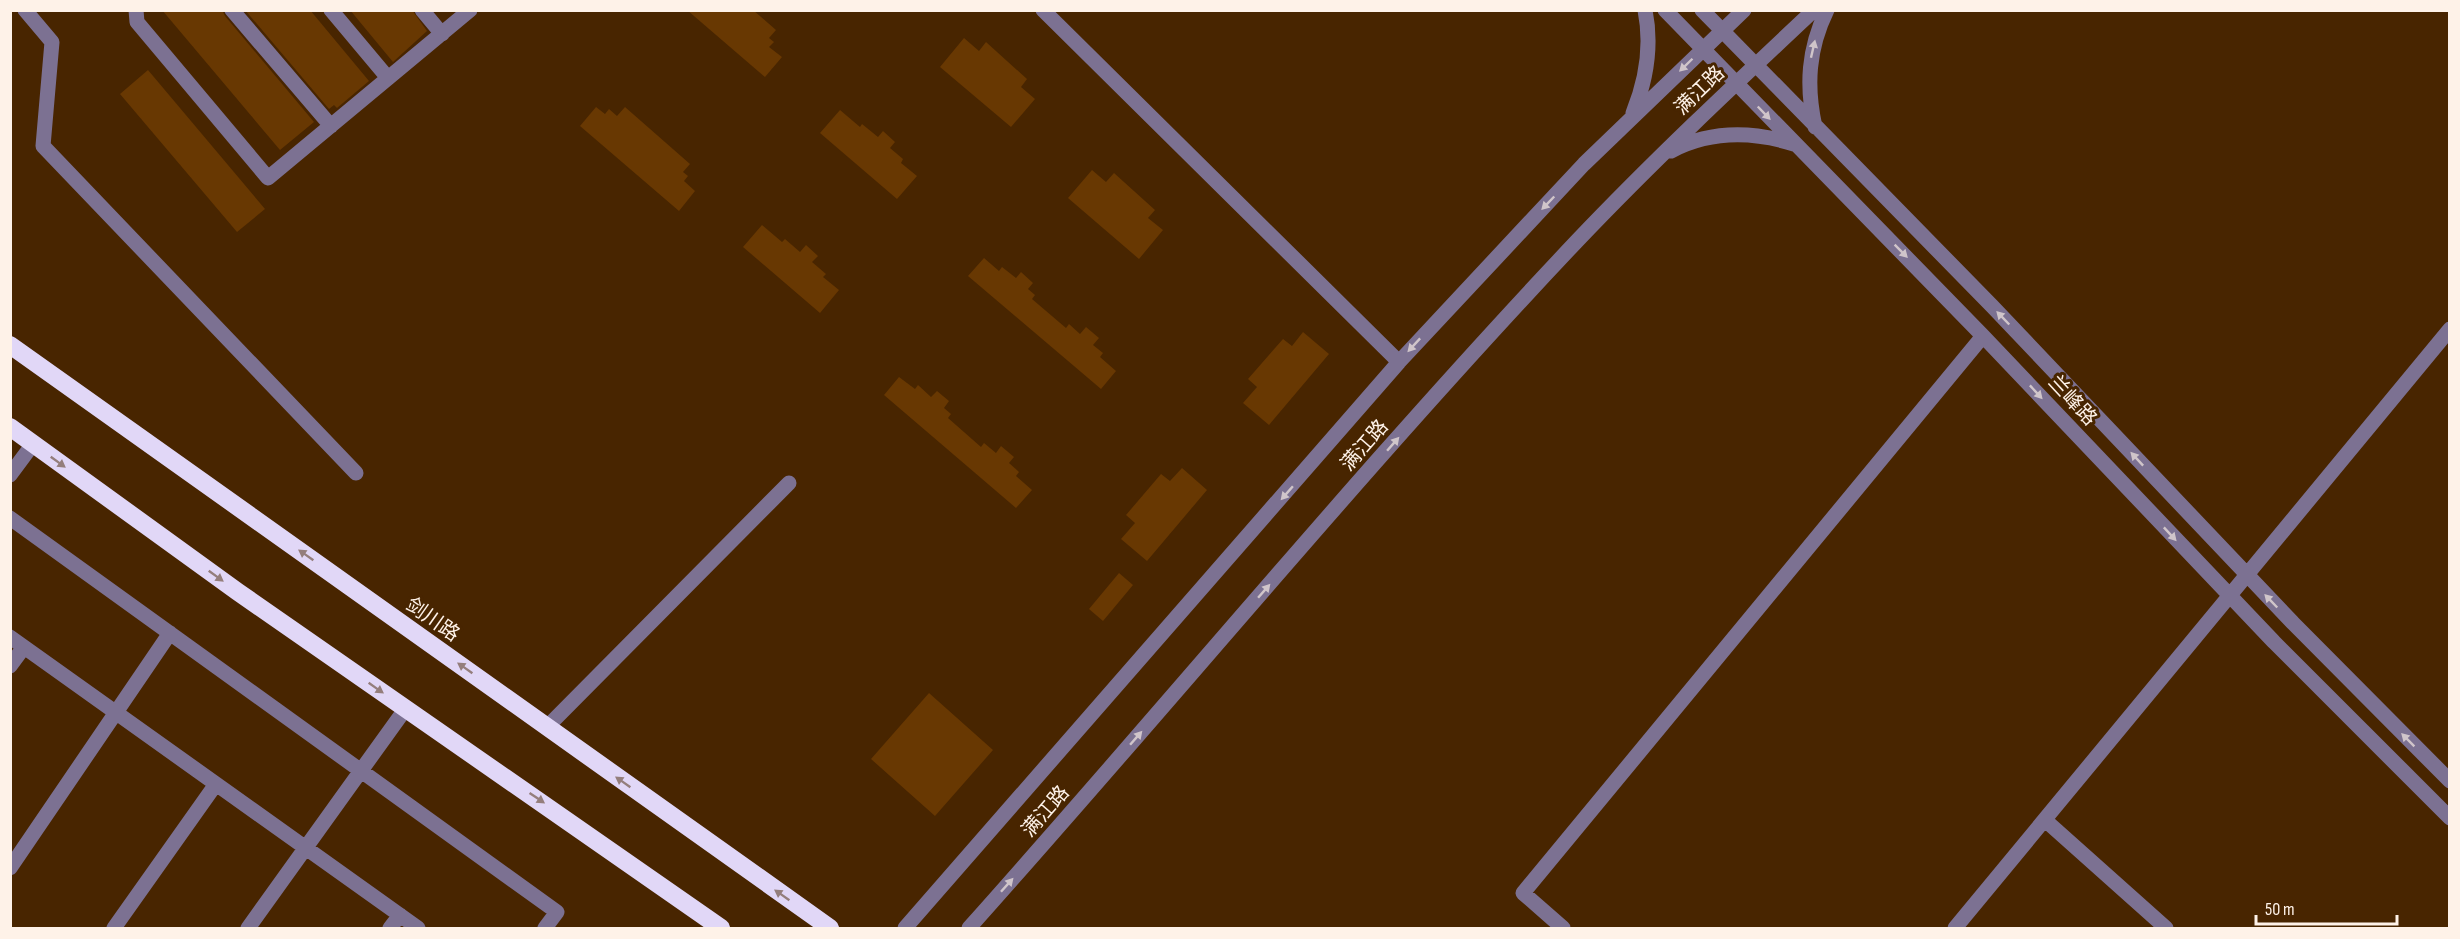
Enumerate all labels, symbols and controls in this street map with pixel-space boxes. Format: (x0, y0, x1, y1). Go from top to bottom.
one-way arrow (1809, 39, 1818, 58)
one-way arrow (1679, 58, 1693, 72)
street label: 满江路 (1670, 61, 1730, 120)
one-way arrow (1757, 105, 1771, 120)
one-way arrow (1541, 195, 1555, 209)
one-way arrow (1894, 244, 1908, 259)
one-way arrow (1996, 310, 2010, 325)
one-way arrow (1408, 338, 1422, 352)
street label: 兰峰路 (2043, 371, 2102, 431)
one-way arrow (2029, 384, 2043, 398)
street label: 满江路 (1336, 415, 1393, 476)
one-way arrow (1386, 436, 1399, 452)
one-way arrow (2130, 452, 2144, 467)
one-way arrow (50, 455, 65, 467)
one-way arrow (1281, 485, 1294, 500)
one-way arrow (2163, 526, 2177, 541)
one-way arrow (298, 549, 314, 561)
one-way arrow (207, 570, 223, 582)
one-way arrow (1257, 584, 1270, 599)
street label: 剑川路 (401, 593, 464, 647)
one-way arrow (2264, 593, 2278, 608)
one-way arrow (457, 663, 472, 675)
one-way arrow (367, 682, 383, 694)
one-way arrow (1129, 731, 1142, 746)
one-way arrow (2401, 733, 2415, 747)
one-way arrow (616, 776, 631, 788)
street label: 满江路 (1017, 781, 1074, 842)
one-way arrow (528, 792, 544, 804)
one-way arrow (1000, 878, 1013, 893)
scale bar (2256, 888, 2397, 926)
one-way arrow (775, 889, 790, 901)
text: 50 m (2265, 899, 2295, 920)

